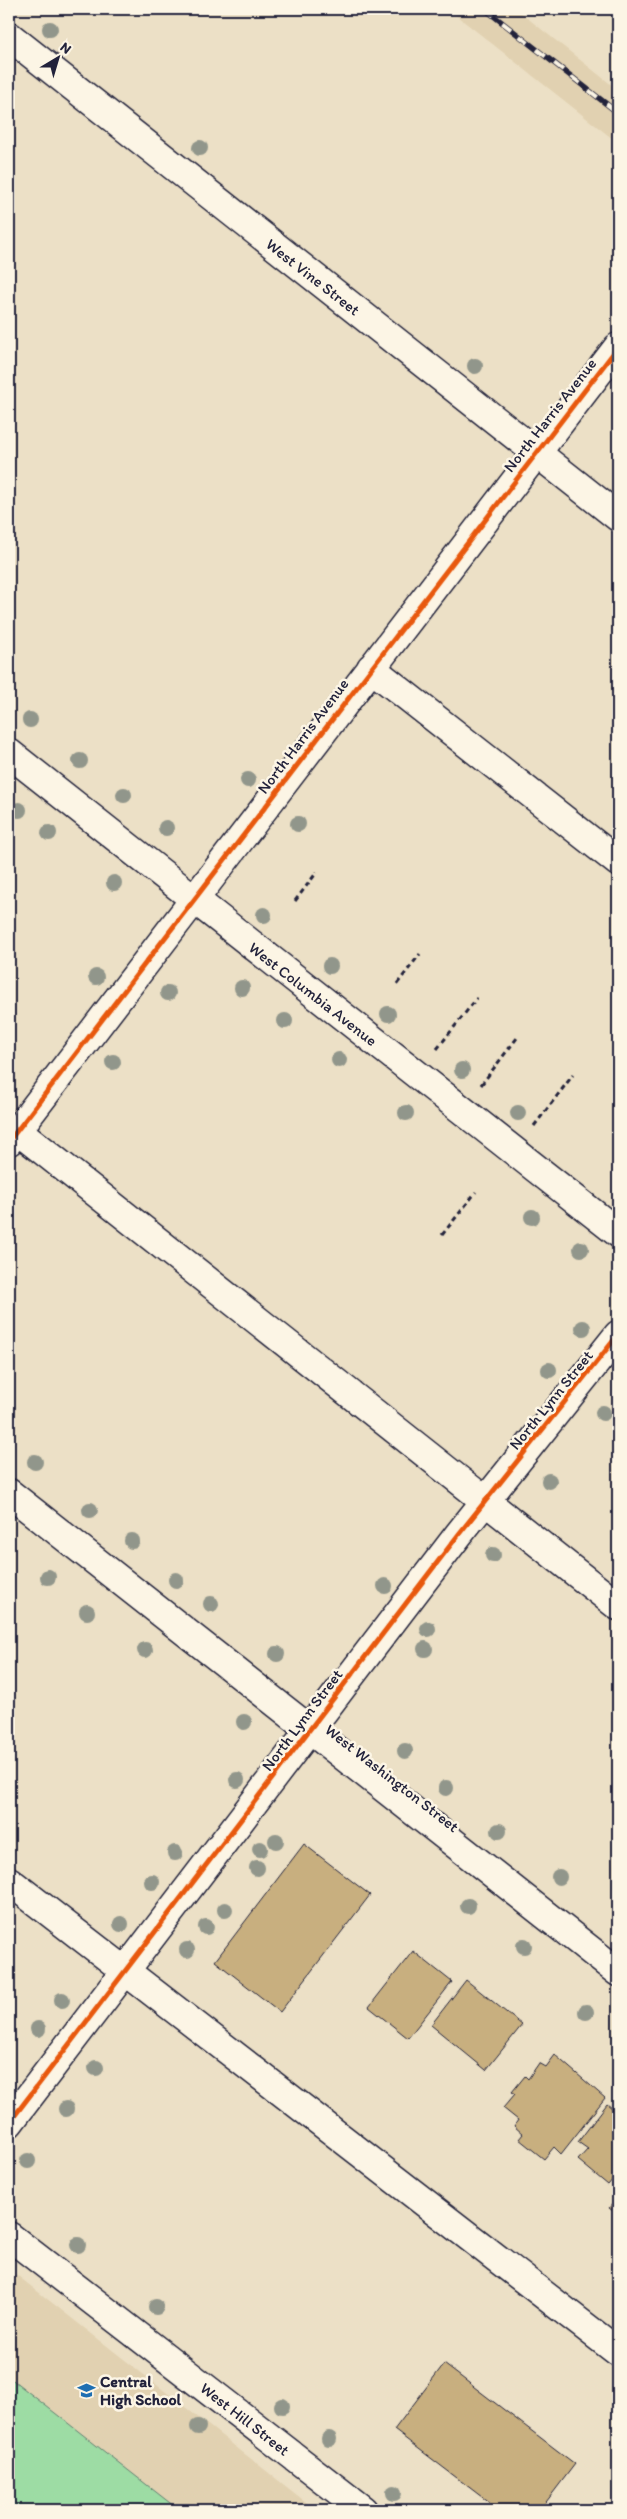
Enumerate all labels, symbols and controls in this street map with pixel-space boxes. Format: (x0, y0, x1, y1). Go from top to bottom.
north arrow (32, 32, 82, 82)
text: N (57, 39, 75, 58)
street label: West Vine Street (262, 235, 364, 319)
street label: North Harris Avenue (500, 354, 601, 476)
street label: North Harris Avenue (253, 674, 353, 797)
street label: West Columbia Avenue (245, 938, 381, 1050)
street label: North Lynn Street (505, 1346, 597, 1454)
street label: North Lynn Street (258, 1665, 346, 1775)
street label: West Washington Street (321, 1720, 463, 1836)
place label: Central High School (100, 2372, 182, 2410)
street label: West Hill Street (197, 2378, 293, 2460)
school or university icon: Central High School (76, 2380, 96, 2400)

